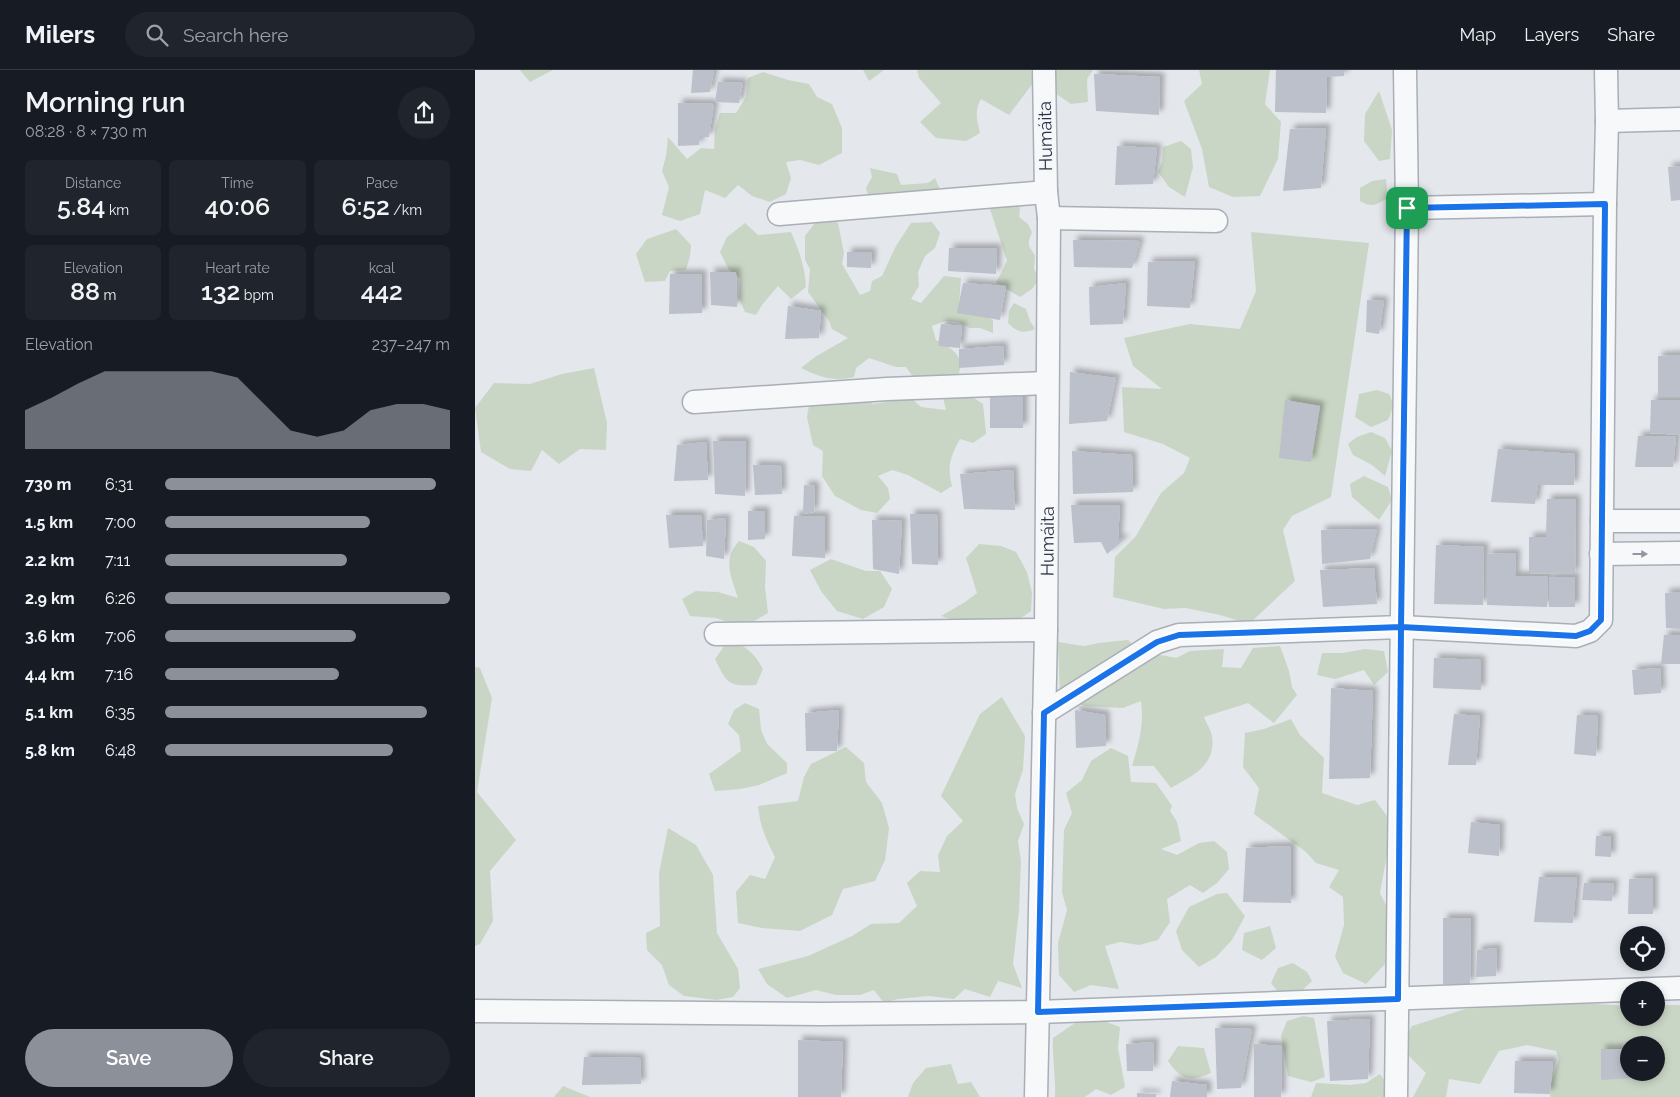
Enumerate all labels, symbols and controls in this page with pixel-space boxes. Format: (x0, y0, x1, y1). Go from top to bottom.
search box (125, 12, 475, 57)
text: Milers (25, 20, 95, 49)
icon: search (143, 21, 171, 49)
text: Search here (183, 24, 289, 46)
text: Map (1460, 24, 1496, 45)
text: Layers (1524, 24, 1579, 45)
text: Share (1607, 24, 1655, 45)
text: Morning run (25, 86, 185, 119)
button: share (398, 87, 450, 139)
street label: Humáita (1034, 101, 1056, 171)
text: 08:28 · 8 × 730 m (25, 122, 147, 141)
text: Distance (65, 175, 121, 191)
text: Time (221, 175, 254, 191)
text: Pace (366, 175, 398, 191)
pin (1386, 187, 1428, 229)
text: 5.84 (57, 191, 105, 221)
text: 40:06 (205, 191, 270, 221)
text: 6:52 (342, 191, 390, 221)
icon: arrive (1393, 194, 1421, 222)
text: km (105, 202, 129, 218)
text: /km (390, 202, 422, 218)
text: Elevation (63, 260, 123, 276)
text: Heart rate (205, 260, 270, 276)
text: kcal (369, 260, 395, 276)
text: 88 (70, 276, 100, 306)
text: 132 (201, 276, 240, 306)
text: 442 (361, 276, 403, 306)
text: m (100, 287, 116, 303)
text: bpm (240, 287, 274, 303)
text: Elevation (25, 335, 93, 354)
text: 237–247 m (372, 335, 450, 354)
text: 730 m (25, 475, 71, 494)
text: 6:31 (105, 475, 133, 494)
street label: Humáita (1036, 506, 1057, 576)
text: 1.5 km (25, 513, 73, 532)
text: 7:00 (105, 513, 136, 532)
one-way arrow (1633, 550, 1649, 558)
text: 2.2 km (25, 551, 74, 570)
text: 7:11 (105, 551, 130, 570)
text: 2.9 km (25, 589, 75, 608)
text: 6:26 (105, 589, 136, 608)
text: 3.6 km (25, 627, 75, 646)
text: 7:06 (105, 627, 136, 646)
text: 4.4 km (25, 665, 75, 684)
text: 7:16 (105, 665, 133, 684)
text: 5.1 km (25, 703, 73, 722)
text: 6:35 (105, 703, 135, 722)
text: 5.8 km (25, 741, 75, 760)
text: 6:48 (105, 741, 136, 760)
map controls (1620, 926, 1665, 1081)
button: locate (1620, 926, 1665, 971)
button: + (1620, 981, 1665, 1026)
button: Save (25, 1029, 233, 1087)
button: Share (243, 1029, 450, 1087)
button: − (1620, 1036, 1665, 1081)

